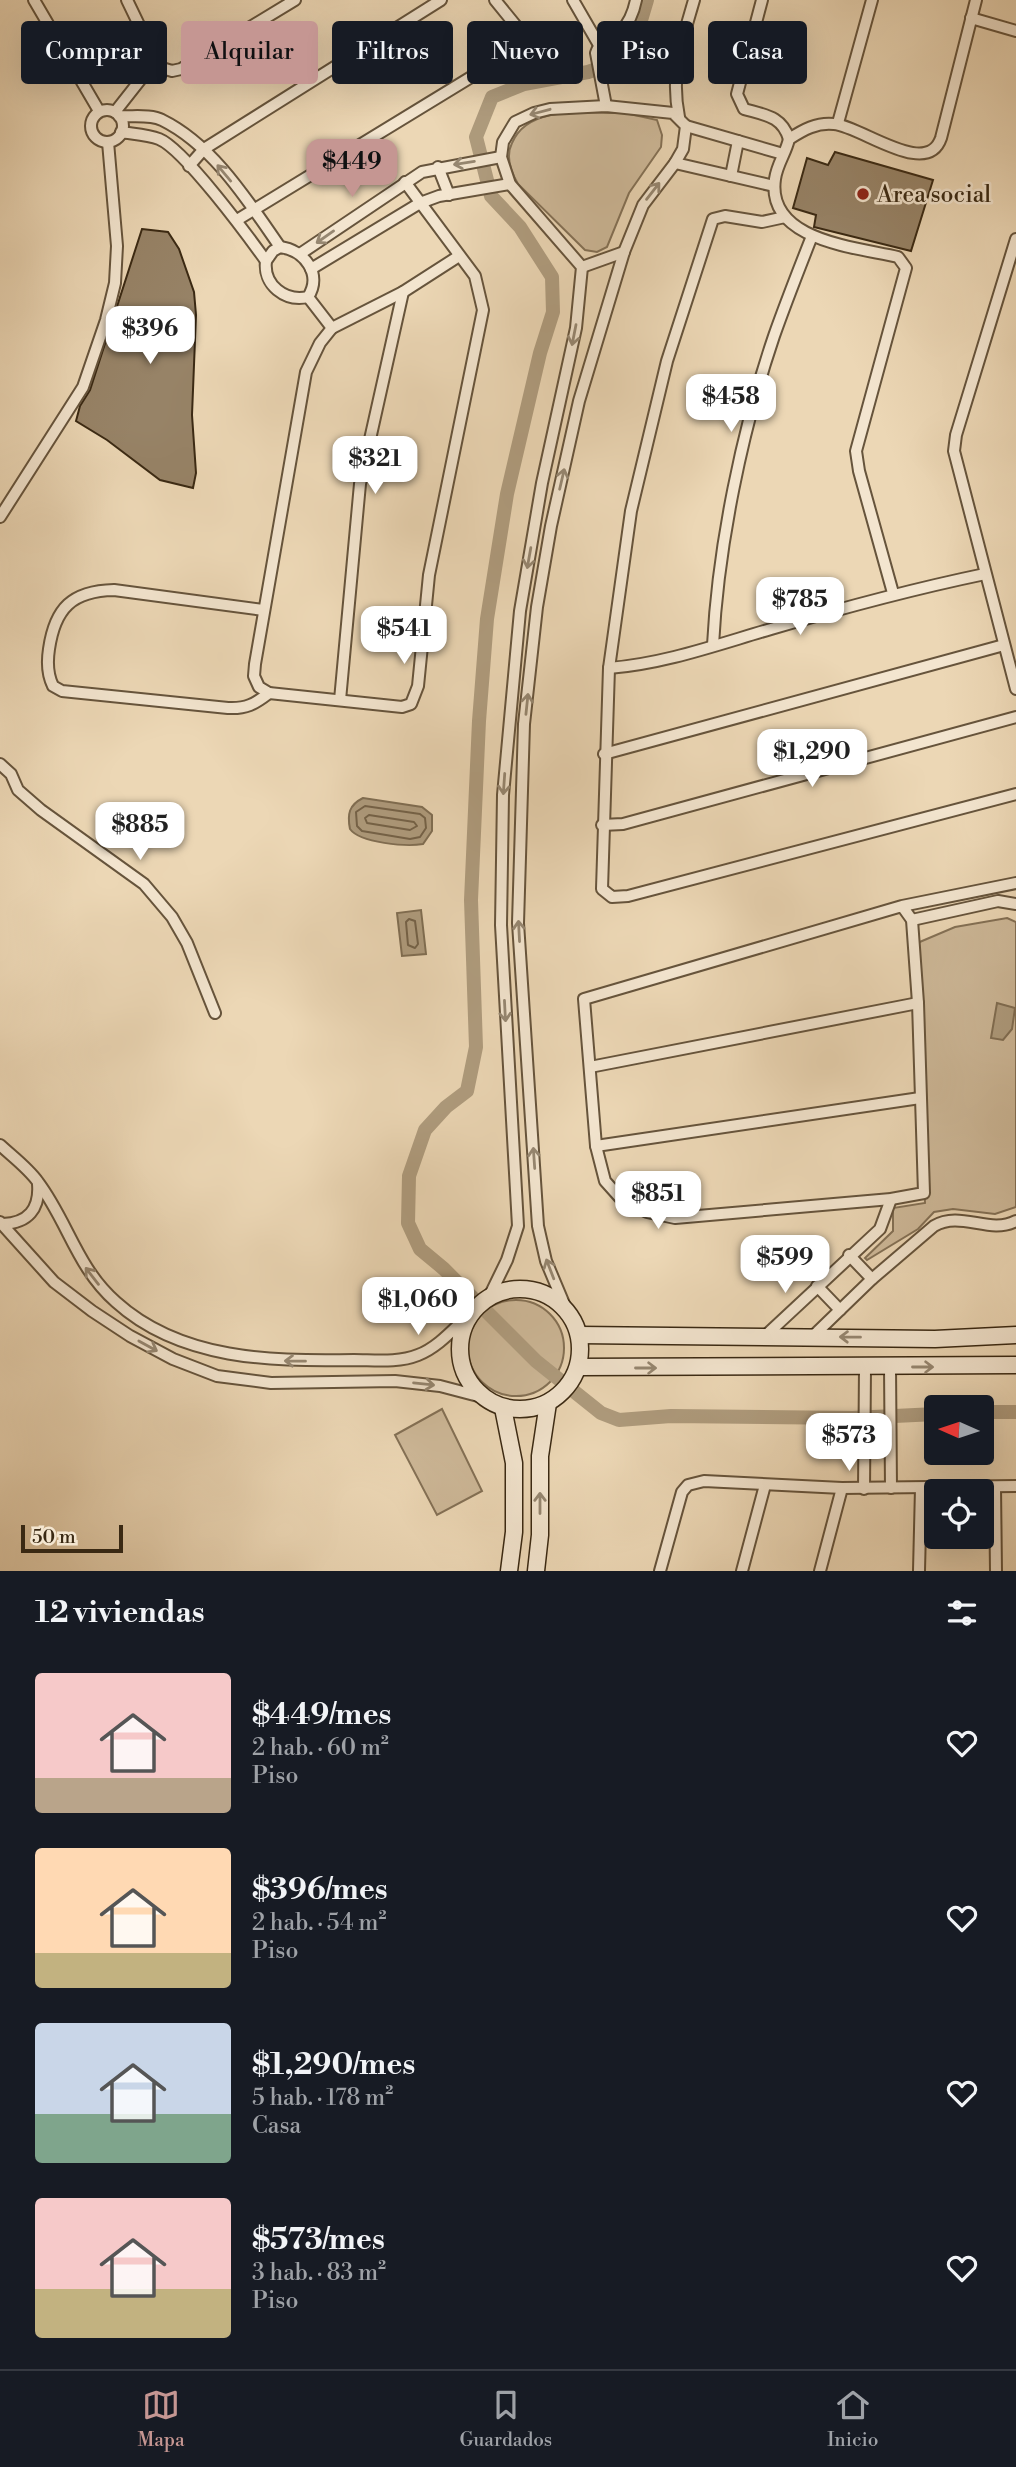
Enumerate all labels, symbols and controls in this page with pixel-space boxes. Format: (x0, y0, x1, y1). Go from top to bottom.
chip: Comprar (21, 21, 167, 84)
chip: Alquilar (181, 21, 318, 84)
chip: Filtros (332, 21, 453, 84)
chip: Nuevo (467, 21, 583, 84)
chip: Piso (597, 21, 694, 84)
chip: Casa (708, 21, 807, 84)
one-way arrow (529, 106, 552, 119)
pin: $449 (311, 140, 393, 199)
text: $449 (322, 148, 382, 176)
one-way arrow (453, 157, 476, 170)
one-way arrow (216, 164, 232, 182)
place label: Area social (876, 181, 991, 209)
one-way arrow (646, 183, 661, 201)
marker: Area social (855, 186, 871, 202)
one-way arrow (316, 230, 335, 244)
pin: $396 (109, 306, 191, 366)
text: $396 (122, 315, 178, 343)
one-way arrow (567, 323, 580, 346)
pin: $458 (690, 374, 772, 434)
text: $458 (702, 383, 760, 411)
pin: $321 (334, 436, 416, 496)
text: $321 (348, 445, 402, 473)
one-way arrow (555, 468, 569, 491)
one-way arrow (522, 546, 535, 568)
pin: $785 (759, 578, 841, 637)
text: $785 (772, 586, 828, 614)
pin: $541 (363, 606, 445, 666)
text: $541 (377, 615, 431, 643)
one-way arrow (520, 693, 533, 716)
pin: $1,290 (755, 730, 869, 789)
text: $1,290 (773, 738, 851, 766)
one-way arrow (497, 772, 510, 794)
pin: $885 (99, 802, 181, 862)
text: $885 (111, 811, 169, 839)
one-way arrow (513, 920, 526, 943)
one-way arrow (498, 999, 511, 1022)
one-way arrow (527, 1147, 540, 1170)
pin: $851 (617, 1172, 699, 1231)
text: $851 (631, 1180, 685, 1208)
pin: $599 (744, 1236, 826, 1295)
text: $599 (757, 1244, 813, 1272)
one-way arrow (543, 1259, 556, 1281)
one-way arrow (85, 1267, 100, 1286)
pin: $1,060 (361, 1278, 475, 1337)
text: $1,060 (378, 1286, 458, 1314)
one-way arrow (839, 1330, 862, 1344)
one-way arrow (137, 1340, 158, 1353)
one-way arrow (284, 1354, 307, 1368)
one-way arrow (911, 1360, 934, 1374)
one-way arrow (634, 1361, 657, 1375)
one-way arrow (412, 1378, 435, 1391)
north arrow (924, 1395, 994, 1465)
map controls (924, 1395, 994, 1549)
pin: $573 (808, 1414, 890, 1473)
text: $573 (822, 1422, 876, 1450)
button: locate (924, 1479, 994, 1549)
one-way arrow (533, 1492, 547, 1515)
scale bar (21, 1522, 122, 1554)
text: 50 m (32, 1525, 76, 1549)
text: 12 viviendas (35, 1594, 205, 1632)
icon: filters (943, 1594, 981, 1632)
text: $449/mes (252, 1696, 391, 1734)
icon: home (91, 1701, 175, 1785)
icon: heart (943, 1724, 981, 1762)
text: 2 hab. · 60 m² (252, 1734, 389, 1762)
text: Piso (252, 1762, 298, 1790)
text: $396/mes (252, 1871, 388, 1909)
icon: home (91, 1876, 175, 1960)
icon: heart (943, 1899, 981, 1937)
text: 2 hab. · 54 m² (252, 1909, 387, 1937)
text: Piso (252, 1937, 298, 1965)
text: $1,290/mes (252, 2046, 415, 2084)
icon: home (91, 2051, 175, 2135)
icon: heart (943, 2074, 981, 2112)
text: 5 hab. · 178 m² (252, 2084, 393, 2112)
text: Casa (252, 2112, 301, 2140)
text: $573/mes (252, 2221, 385, 2259)
icon: home (91, 2226, 175, 2310)
icon: heart (943, 2249, 981, 2287)
text: 3 hab. · 83 m² (252, 2259, 386, 2287)
text: Piso (252, 2287, 298, 2315)
tab: Mapa (137, 2386, 185, 2452)
tab: Guardados (459, 2386, 552, 2452)
tab: Inicio (827, 2386, 878, 2452)

